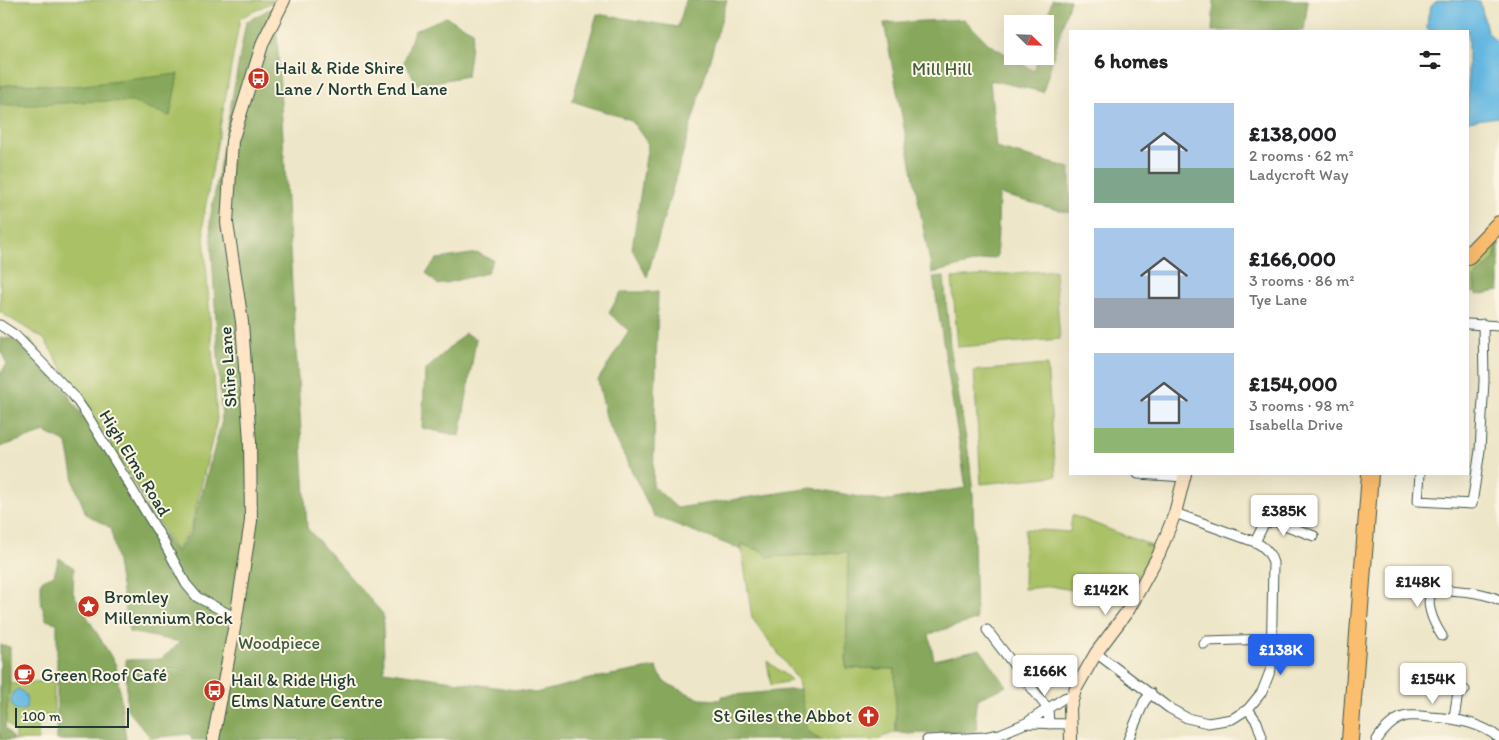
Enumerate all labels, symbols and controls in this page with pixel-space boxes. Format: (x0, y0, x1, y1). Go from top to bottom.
north arrow (1004, 15, 1054, 65)
map controls (1004, 15, 1054, 65)
icon: filters (1416, 46, 1444, 74)
text: 6 homes (1094, 48, 1168, 73)
place label: Hail & Ride Shire Lane / North End Lane (275, 57, 448, 100)
park label: Mill Hill (912, 58, 972, 80)
bus stop icon: Hail & Ride Shire Lane / North End Lane (247, 66, 271, 90)
text: £138,000 (1249, 121, 1337, 146)
icon: home (1134, 123, 1194, 183)
text: 2 rooms · 62 m² (1249, 146, 1354, 165)
text: Ladycroft Way (1249, 165, 1349, 184)
text: £166,000 (1249, 246, 1336, 271)
icon: home (1134, 248, 1194, 308)
text: 3 rooms · 86 m² (1249, 271, 1354, 290)
text: Tye Lane (1249, 290, 1307, 309)
street label: Shire Lane (214, 326, 242, 408)
text: £154,000 (1249, 371, 1337, 396)
icon: home (1134, 373, 1194, 433)
text: 3 rooms · 98 m² (1249, 396, 1354, 415)
street label: High Elms Road (95, 406, 176, 520)
text: Isabella Drive (1249, 415, 1343, 434)
pin: £385K (1249, 494, 1319, 537)
text: £385K (1262, 501, 1306, 520)
pin: £148K (1383, 566, 1453, 608)
text: £148K (1396, 572, 1440, 591)
pin: £142K (1071, 574, 1141, 616)
text: £142K (1084, 580, 1128, 599)
place label: Bromley Millennium Rock (104, 586, 233, 629)
place icon: Bromley Millennium Rock (76, 595, 100, 619)
park label: Woodpiece (238, 632, 320, 654)
pin: £138K (1246, 634, 1316, 676)
text: £138K (1259, 640, 1303, 659)
pin: £166K (1010, 654, 1080, 697)
text: £166K (1023, 661, 1067, 680)
pin: £154K (1398, 662, 1468, 705)
cafe icon: Green Roof Café (13, 663, 37, 687)
place label: Green Roof Café (41, 664, 167, 686)
place label: Hail & Ride High Elms Nature Centre (231, 669, 383, 712)
text: £154K (1411, 669, 1455, 688)
bus stop icon: Hail & Ride High Elms Nature Centre (203, 678, 227, 702)
church icon: St Giles the Abbot (856, 704, 880, 728)
scale bar (15, 705, 129, 728)
place label: St Giles the Abbot (713, 705, 852, 727)
text: 100 m (22, 708, 61, 725)

